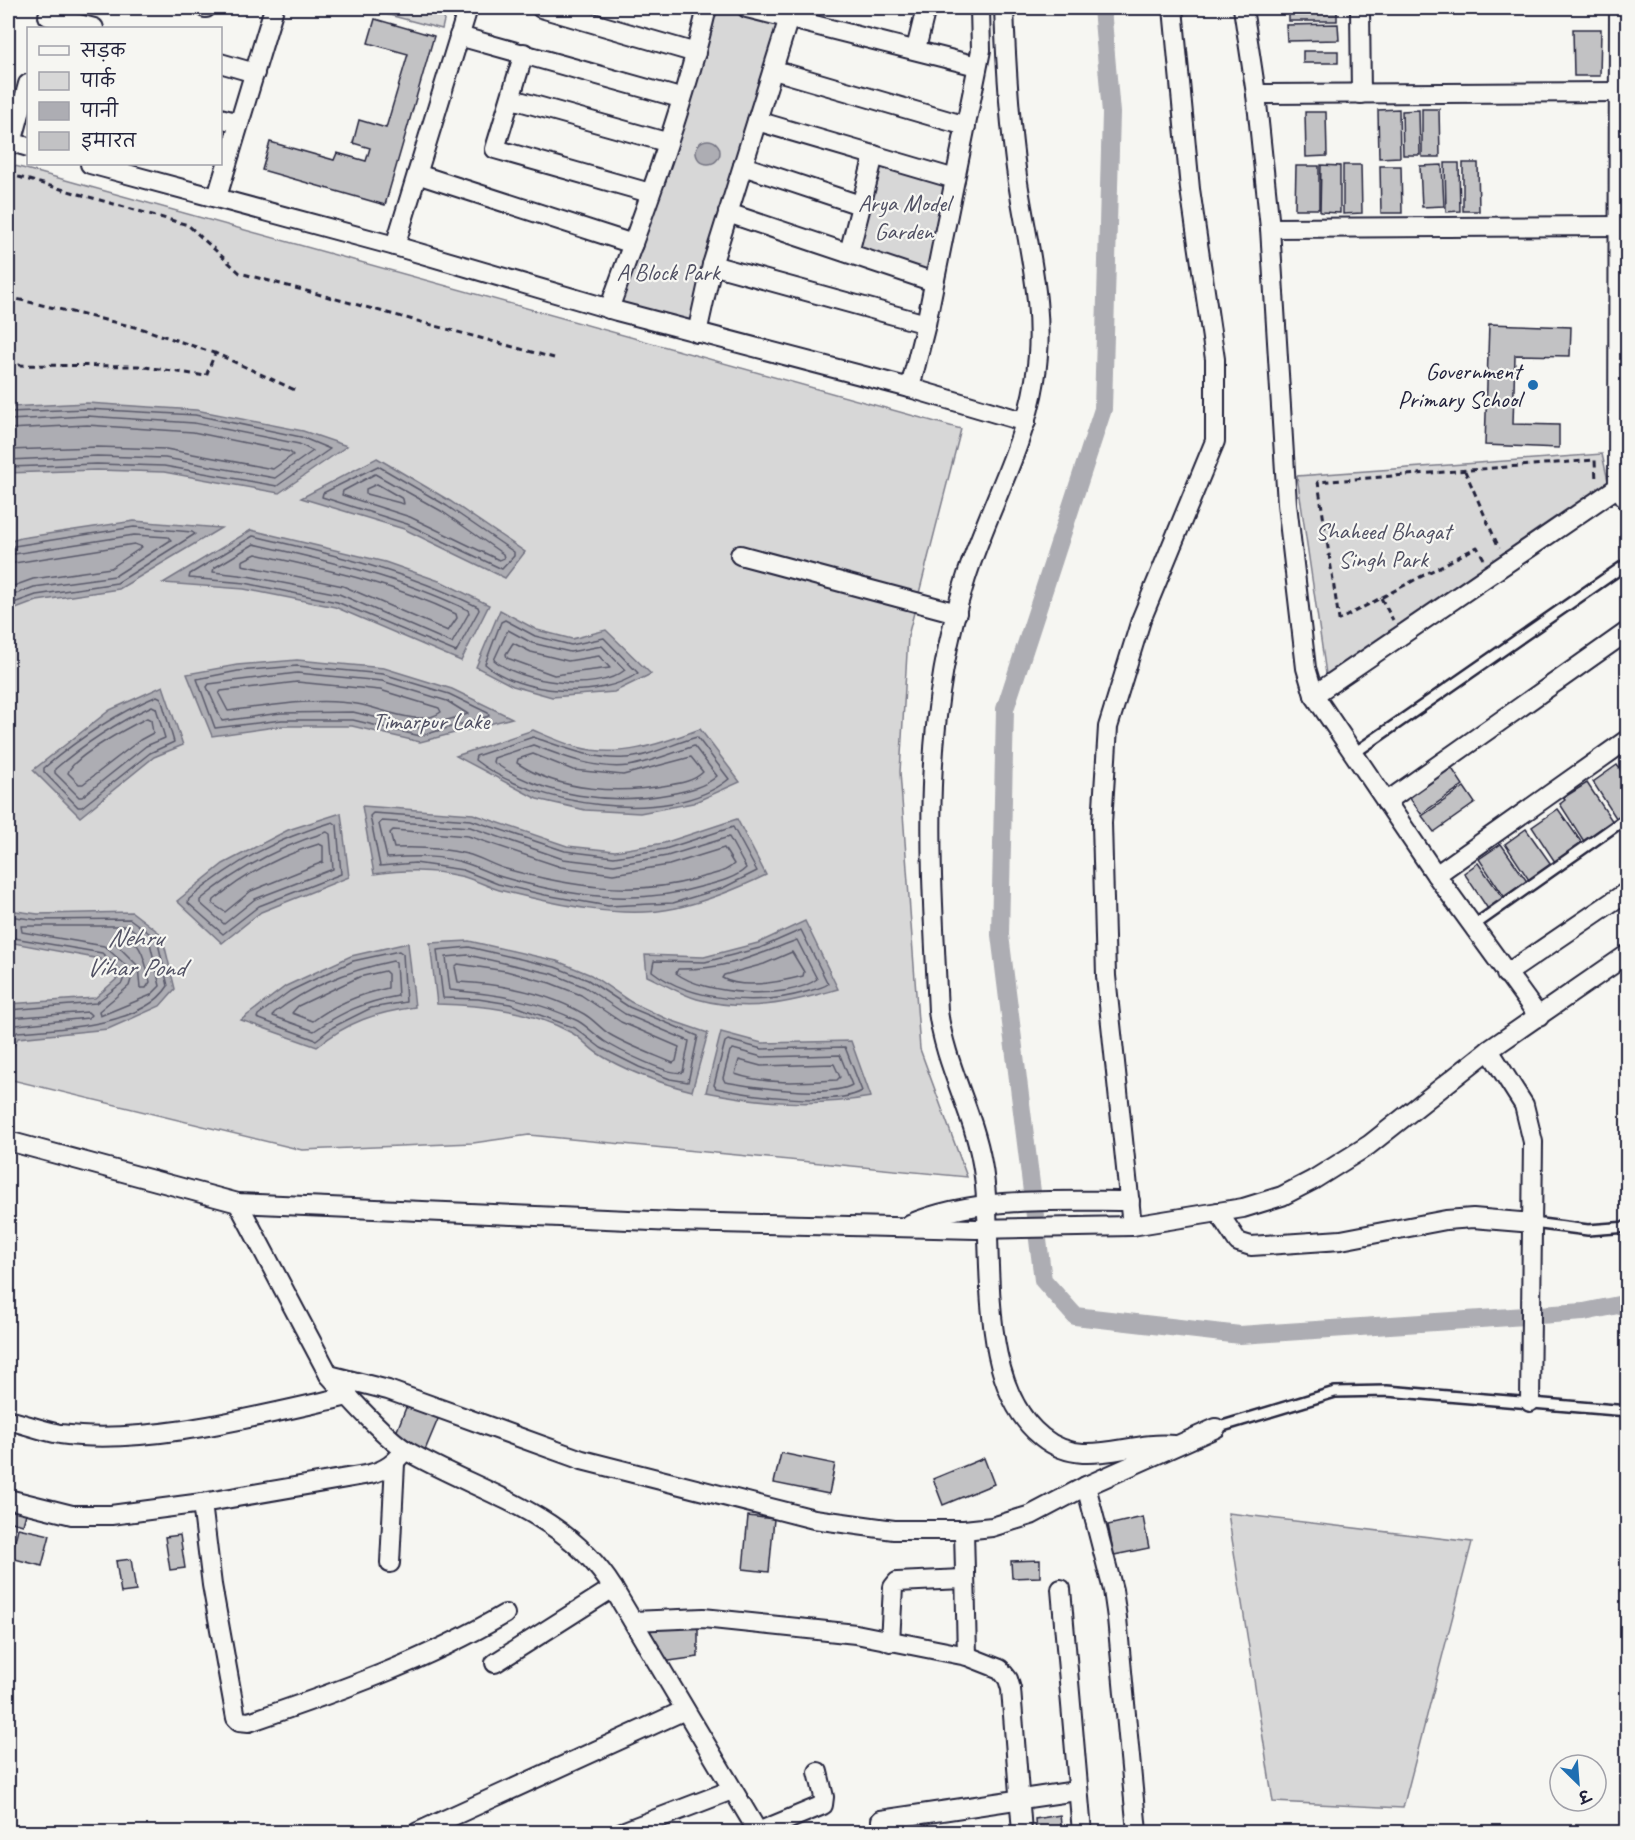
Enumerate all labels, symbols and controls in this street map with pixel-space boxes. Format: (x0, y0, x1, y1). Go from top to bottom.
legend (27, 27, 222, 165)
text: सड़क (80, 40, 126, 62)
text: पार्क (80, 67, 116, 92)
text: पानी (80, 97, 119, 122)
text: इमारत (81, 130, 137, 152)
park label: Arya Model Garden (858, 188, 954, 246)
park label: A Block Park (616, 257, 722, 287)
place label: Government Primary School (1398, 356, 1525, 414)
marker: Government Primary School (1526, 378, 1540, 392)
park label: Shaheed Bhagat Singh Park (1315, 516, 1454, 574)
park label: Timarpur Lake (373, 706, 492, 736)
water label: Nehru Vihar Pond (86, 921, 192, 984)
north arrow (1548, 1753, 1608, 1813)
text: उ (1574, 1784, 1595, 1808)

